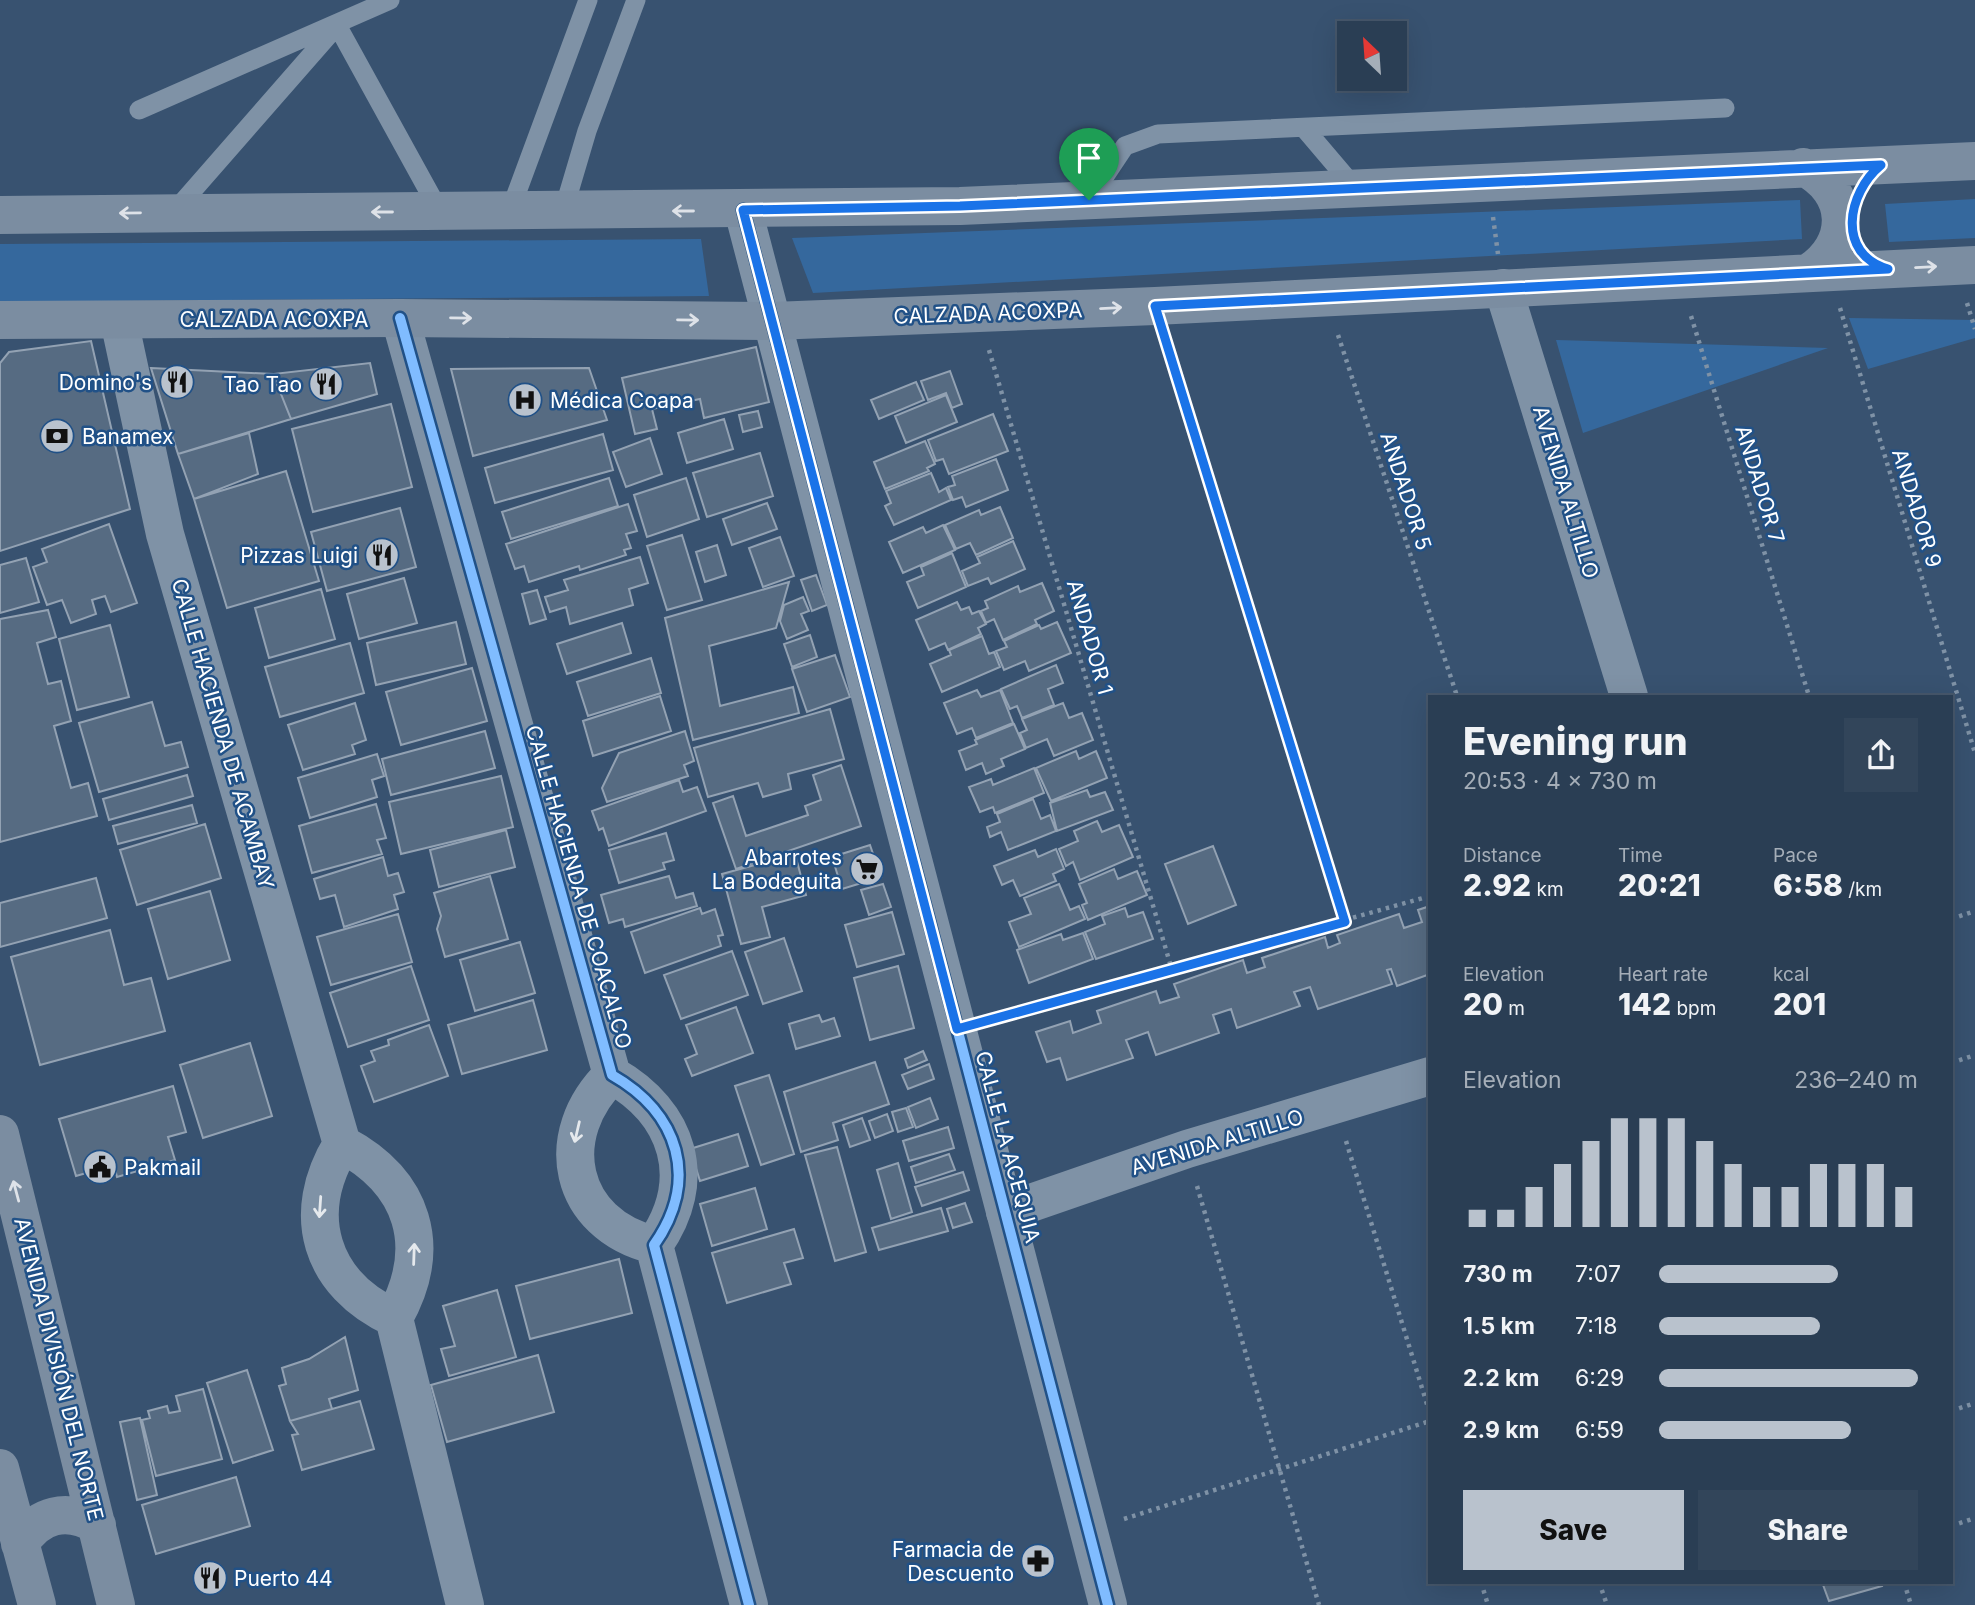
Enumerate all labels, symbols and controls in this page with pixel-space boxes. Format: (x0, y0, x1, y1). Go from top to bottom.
north arrow (1337, 21, 1407, 91)
map controls (1337, 21, 1407, 91)
pin (1059, 128, 1119, 200)
icon: arrive (1070, 139, 1108, 177)
one-way arrow (672, 204, 695, 218)
one-way arrow (371, 205, 394, 219)
one-way arrow (119, 206, 142, 220)
one-way arrow (1914, 261, 1937, 274)
street label: CALZADA ACOXPA (893, 297, 1083, 329)
one-way arrow (1100, 301, 1123, 314)
street label: CALZADA ACOXPA (180, 307, 368, 332)
one-way arrow (449, 312, 472, 325)
one-way arrow (676, 314, 699, 327)
restaurant icon: Domino's (158, 363, 196, 401)
restaurant icon: Tao Tao (307, 365, 345, 403)
place label: Domino's (59, 370, 152, 395)
place label: Tao Tao (223, 372, 302, 397)
hospital icon: Médica Coapa (506, 381, 544, 419)
place label: Médica Coapa (550, 388, 694, 413)
street label: AVENIDA ALTILLO (1528, 403, 1604, 581)
bank icon: Banamex (38, 417, 76, 455)
street label: ANDADOR 7 (1730, 422, 1790, 546)
place label: Banamex (82, 424, 173, 449)
street label: ANDADOR 5 (1375, 429, 1437, 553)
street label: ANDADOR 9 (1887, 446, 1947, 570)
restaurant icon: Pizzas Luigi (363, 536, 401, 574)
place label: Pizzas Luigi (240, 543, 358, 568)
street label: CALLE HACIENDA DE ACAMBAY (167, 576, 279, 892)
street label: ANDADOR 1 (1062, 577, 1118, 697)
text: Evening run (1463, 718, 1688, 764)
button: share (1844, 718, 1918, 792)
street label: CALLE HACIENDA DE COACALCO (521, 722, 637, 1052)
text: 20:53 · 4 × 730 m (1463, 767, 1657, 795)
text: Distance (1463, 844, 1541, 867)
text: Time (1618, 844, 1663, 867)
text: Pace (1773, 844, 1818, 867)
place label: Abarrotes La Bodeguita (712, 845, 842, 894)
supermarket icon: Abarrotes La Bodeguita (848, 850, 886, 888)
text: 2.92 (1463, 867, 1531, 903)
text: 20:21 (1618, 867, 1701, 903)
text: 6:58 (1773, 867, 1843, 903)
text: km (1531, 878, 1564, 901)
text: /km (1843, 878, 1882, 901)
text: Elevation (1463, 963, 1544, 986)
text: Heart rate (1618, 963, 1708, 986)
text: kcal (1773, 963, 1809, 986)
text: 20 (1463, 986, 1503, 1022)
text: 142 (1618, 986, 1671, 1022)
text: 201 (1773, 986, 1826, 1022)
text: m (1503, 997, 1525, 1020)
text: bpm (1671, 997, 1716, 1020)
street label: CALLE LA ACEQUIA (970, 1048, 1046, 1246)
text: Elevation (1463, 1066, 1562, 1094)
text: 236–240 m (1794, 1066, 1918, 1094)
street label: AVENIDA ALTILLO (1128, 1104, 1306, 1180)
one-way arrow (570, 1120, 584, 1143)
public building icon: Pakmail (81, 1148, 119, 1186)
place label: Pakmail (124, 1155, 201, 1180)
one-way arrow (9, 1180, 22, 1203)
one-way arrow (313, 1195, 326, 1218)
street label: AVENIDA DIVISIÓN DEL NORTE (9, 1215, 110, 1523)
one-way arrow (407, 1243, 421, 1266)
text: 730 m (1463, 1260, 1533, 1288)
text: 7:07 (1575, 1260, 1621, 1288)
text: 1.5 km (1463, 1312, 1535, 1340)
text: 7:18 (1575, 1312, 1617, 1340)
text: 2.2 km (1463, 1364, 1539, 1392)
text: 6:29 (1575, 1364, 1624, 1392)
text: 2.9 km (1463, 1416, 1540, 1444)
text: 6:59 (1575, 1416, 1624, 1444)
button: Save (1463, 1490, 1684, 1570)
button: Share (1698, 1490, 1918, 1570)
place label: Farmacia de Descuento (892, 1537, 1014, 1586)
pharmacy icon: Farmacia de Descuento (1019, 1542, 1057, 1580)
restaurant icon: Puerto 44 (191, 1559, 229, 1597)
place label: Puerto 44 (234, 1566, 333, 1591)

